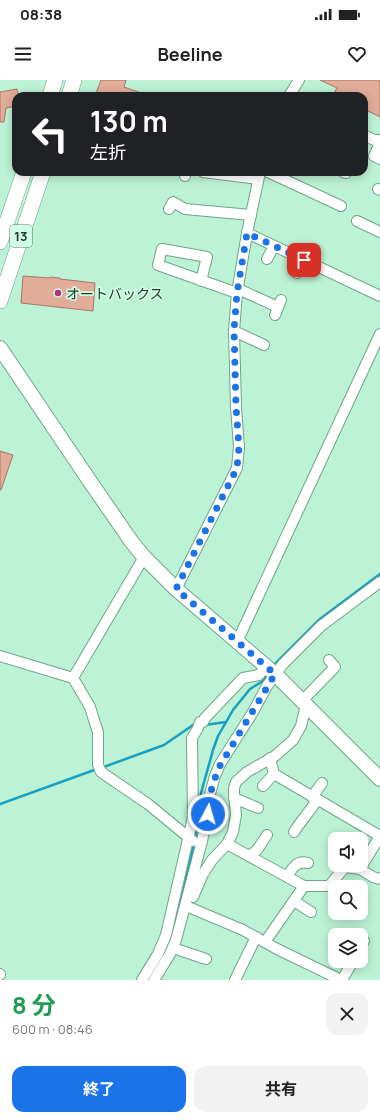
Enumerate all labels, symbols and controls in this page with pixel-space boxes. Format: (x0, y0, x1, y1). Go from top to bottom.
text: 08:38 (20, 4, 62, 25)
text: Beeline (157, 42, 223, 66)
icon: menu (12, 43, 34, 65)
icon: heart (346, 43, 368, 65)
text: 130 m (90, 102, 168, 140)
icon: left (24, 108, 76, 160)
text: 左折 (90, 140, 126, 164)
road number: 13 (10, 225, 32, 247)
pin (287, 243, 321, 277)
icon: arrive (293, 249, 315, 271)
place label: オートバックス (66, 284, 164, 303)
marker: オートバックス (53, 288, 63, 298)
position arrow (187, 793, 229, 835)
map controls (328, 832, 368, 968)
button: sound (328, 832, 368, 872)
button: search (328, 880, 368, 920)
button: layers (328, 928, 368, 968)
text: 8 分 (12, 988, 56, 1021)
button: close (326, 993, 368, 1035)
text: 600 m · 08:46 (12, 1020, 93, 1038)
button: 終了 (12, 1066, 186, 1112)
button: 共有 (194, 1066, 368, 1112)

